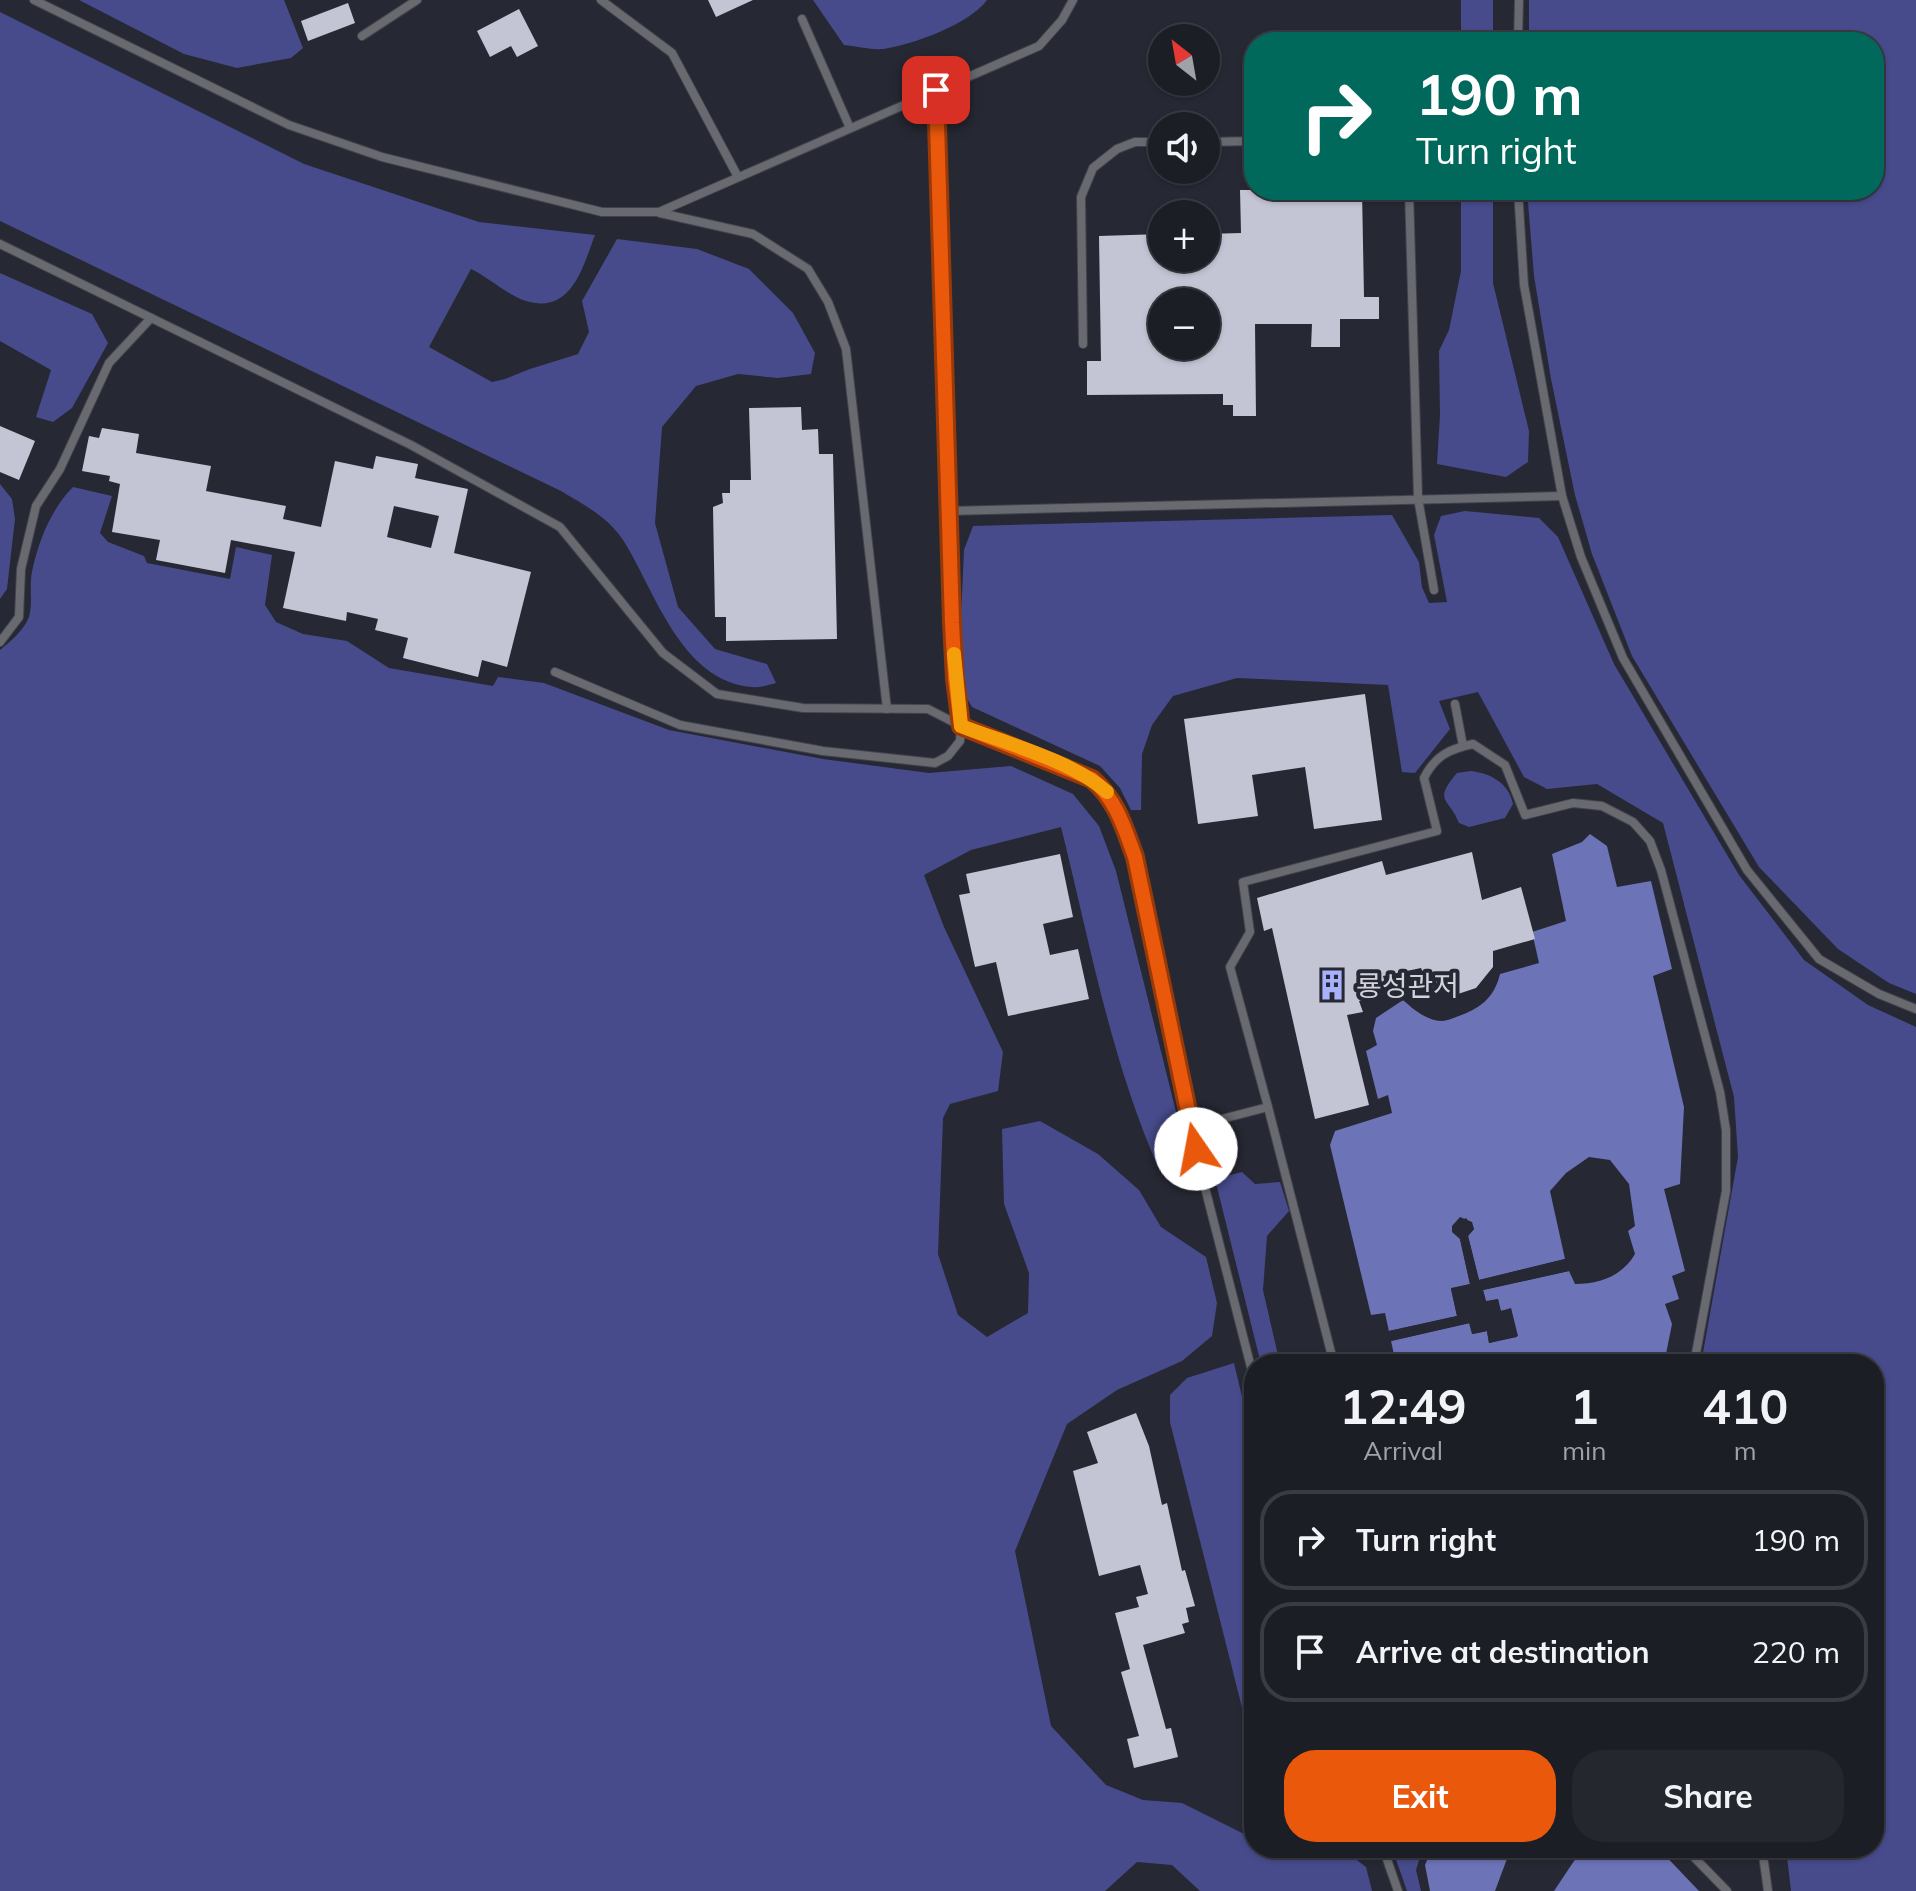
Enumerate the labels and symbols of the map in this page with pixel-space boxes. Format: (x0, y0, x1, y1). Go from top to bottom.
north arrow (1148, 24, 1220, 96)
pin (902, 56, 970, 124)
building icon: 룡성관저 (1315, 968, 1349, 1002)
place label: 룡성관저 (1356, 968, 1459, 1003)
position arrow (1154, 1107, 1238, 1191)

